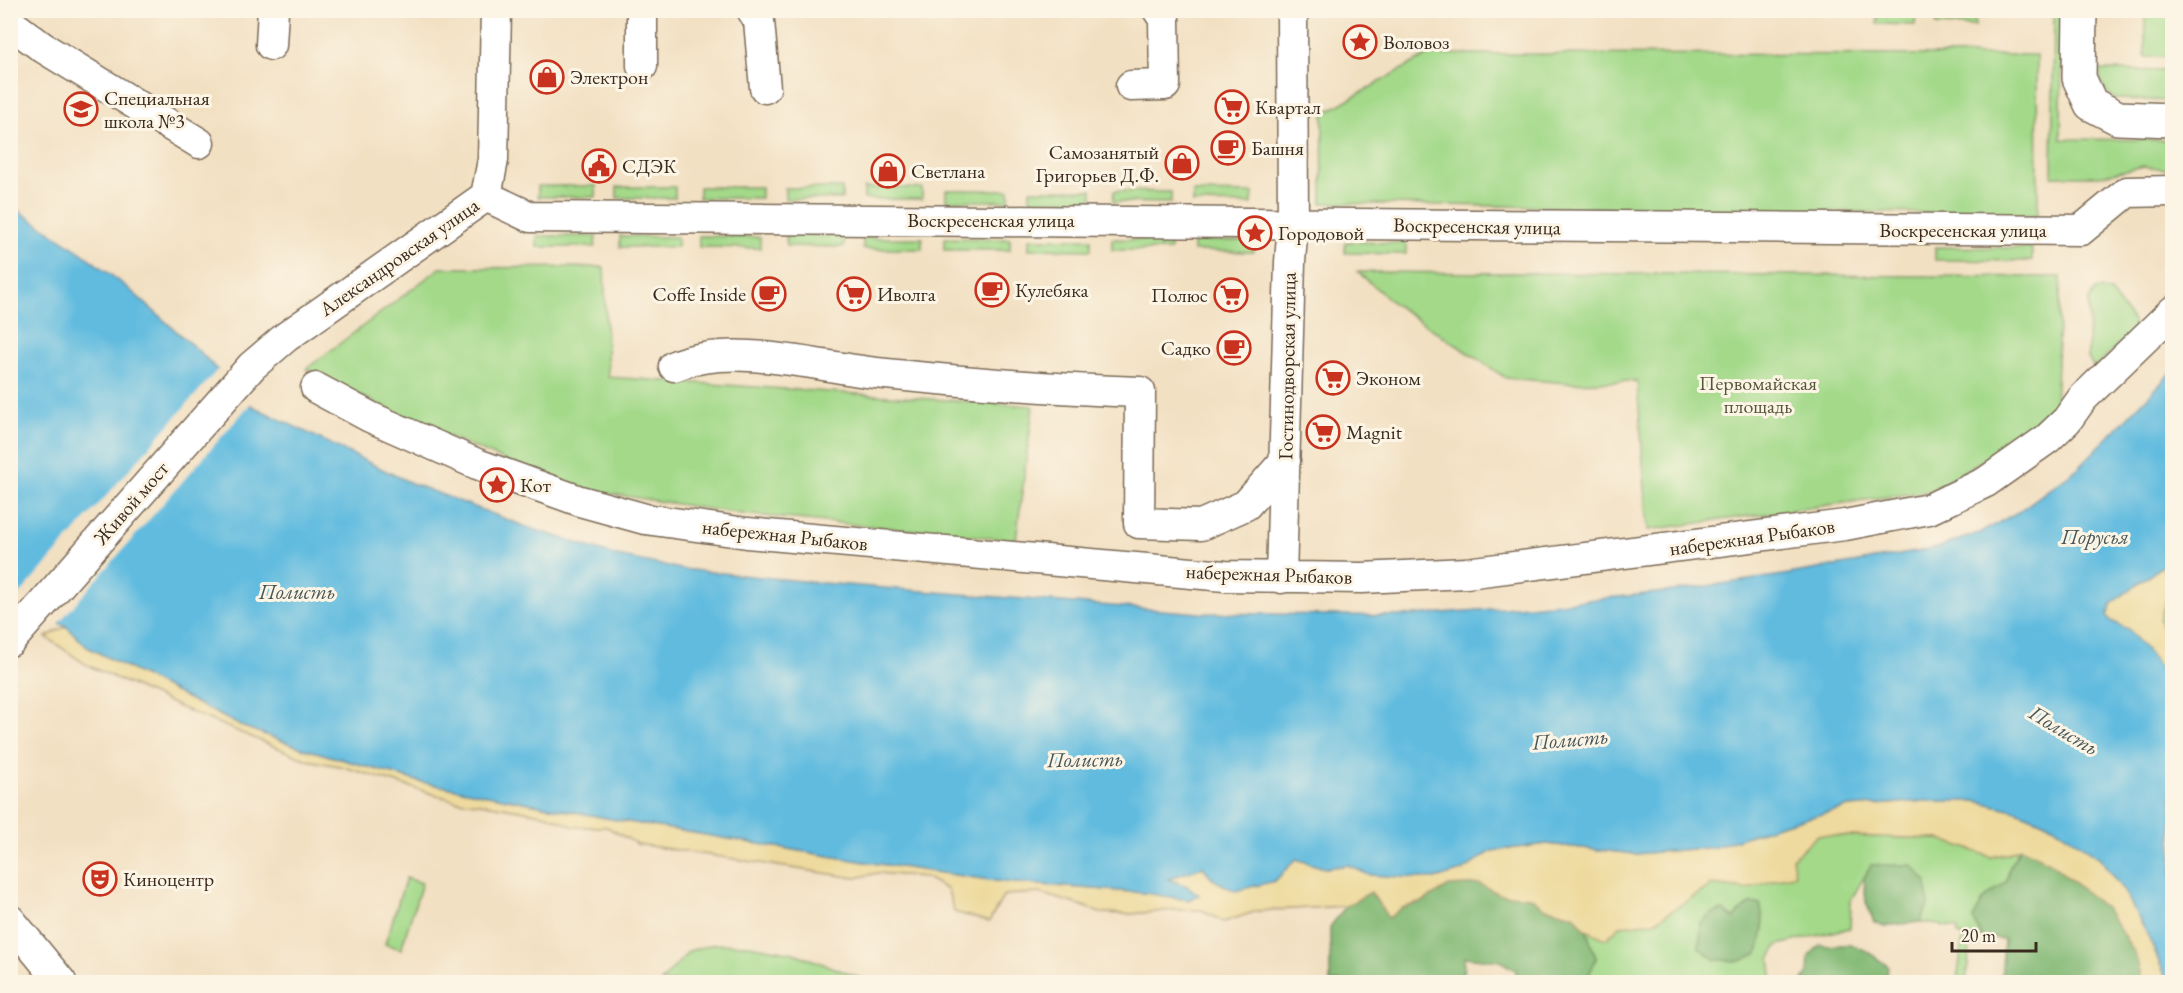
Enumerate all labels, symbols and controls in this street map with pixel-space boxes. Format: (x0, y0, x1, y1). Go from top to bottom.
place icon: Воловоз (1342, 24, 1378, 60)
place label: Воловоз (1383, 29, 1450, 55)
shop icon: Электрон (529, 59, 565, 95)
place label: Электрон (570, 64, 648, 90)
place label: Специальная школа №3 (104, 85, 210, 134)
supermarket icon: Квартал (1214, 89, 1250, 125)
school or university icon: Специальная школа №3 (63, 91, 99, 127)
place label: Квартал (1255, 94, 1321, 120)
cafe icon: Башня (1210, 130, 1246, 166)
place label: Башня (1251, 135, 1304, 161)
place label: Самозанятый Григорьев Д.Ф. (1035, 139, 1159, 188)
shop icon: Самозанятый Григорьев Д.Ф. (1164, 145, 1200, 181)
public building icon: СДЭК (581, 148, 617, 184)
place label: СДЭК (622, 153, 677, 179)
shop icon: Светлана (870, 153, 906, 189)
place label: Светлана (911, 158, 985, 184)
street label: Александровская улица (313, 192, 484, 322)
street label: Воскресенская улица (907, 207, 1075, 233)
street label: Воскресенская улица (1393, 212, 1561, 240)
place icon: Городовой (1237, 215, 1273, 251)
street label: Воскресенская улица (1879, 217, 2047, 243)
place label: Городовой (1278, 220, 1365, 246)
cafe icon: Кулебяка (974, 272, 1010, 308)
street label: Гостинодворская улица (1272, 272, 1302, 460)
cafe icon: Coffe Inside (751, 276, 787, 312)
supermarket icon: Иволга (836, 276, 872, 312)
place label: Кулебяка (1015, 277, 1088, 303)
supermarket icon: Полюс (1213, 277, 1249, 313)
place label: Coffe Inside (652, 281, 746, 307)
place label: Иволга (877, 281, 936, 307)
place label: Полюс (1151, 282, 1208, 308)
cafe icon: Садко (1216, 330, 1252, 366)
place label: Садко (1161, 335, 1211, 361)
supermarket icon: Эконом (1315, 360, 1351, 396)
place label: Эконом (1356, 365, 1421, 391)
park label: Первомайская площадь (1699, 370, 1817, 419)
supermarket icon: Magnit (1305, 414, 1341, 450)
place label: Magnit (1346, 419, 1403, 445)
street label: Живой мост (87, 456, 174, 551)
place icon: Кот (479, 467, 515, 503)
place label: Кот (520, 472, 551, 498)
street label: набережная Рыбаков (701, 513, 869, 557)
street label: набережная Рыбаков (1668, 513, 1836, 561)
water label: Порусья (2060, 523, 2129, 550)
street label: набережная Рыбаков (1185, 558, 1353, 590)
water label: Полисть (258, 578, 335, 605)
water label: Полисть (2023, 698, 2104, 761)
water label: Полисть (1530, 722, 1609, 756)
water label: Полисть (1046, 745, 1123, 773)
theatre icon: Киноцентр (82, 861, 118, 897)
place label: Киноцентр (123, 866, 214, 892)
scale bar (1952, 915, 2036, 953)
text: 20 m (1961, 924, 1996, 947)

